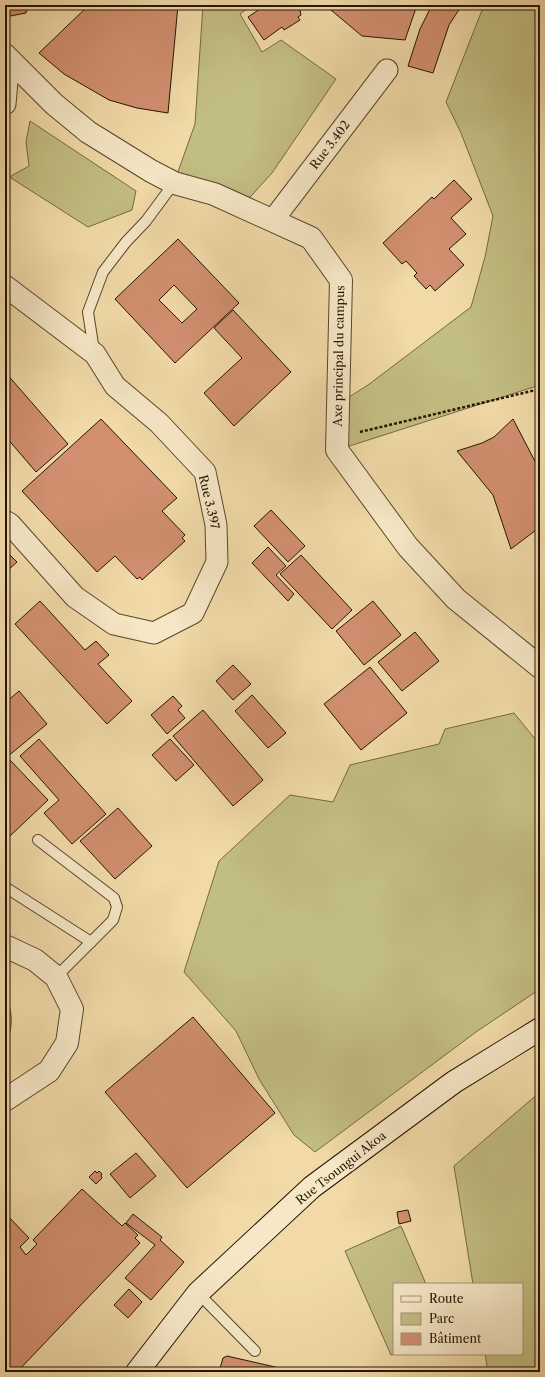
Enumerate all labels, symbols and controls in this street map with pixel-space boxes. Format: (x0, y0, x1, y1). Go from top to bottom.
street label: Rue 3.402 (306, 117, 353, 172)
street label: Axe principal du campus (330, 285, 347, 428)
street label: Rue 3.397 (196, 473, 223, 531)
street label: Rue Tsoungui Akoa (293, 1127, 389, 1208)
legend (393, 1283, 523, 1355)
text: Route (429, 1291, 464, 1306)
text: Parc (429, 1311, 454, 1326)
text: Bâtiment (429, 1331, 482, 1346)

